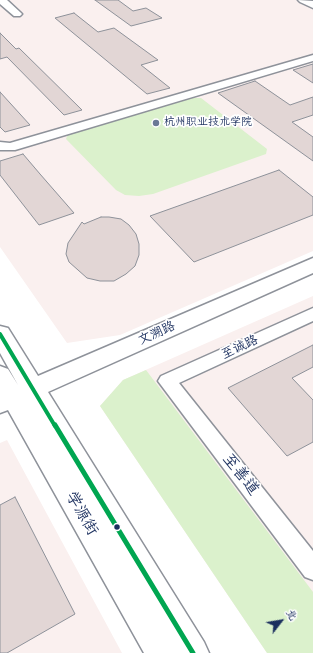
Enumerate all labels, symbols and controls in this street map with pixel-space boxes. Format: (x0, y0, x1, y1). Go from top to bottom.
place label: 杭州职业技术学院 (164, 116, 252, 130)
marker: 杭州职业技术学院 (151, 118, 161, 128)
street label: 文溯路 (136, 319, 178, 349)
street label: 至诚路 (219, 333, 261, 363)
street label: 至善道 (218, 450, 262, 500)
street label: 学源街 (61, 488, 101, 540)
unlabelled marker (112, 522, 122, 532)
north arrow (261, 601, 301, 641)
text: 北 (282, 606, 300, 623)

